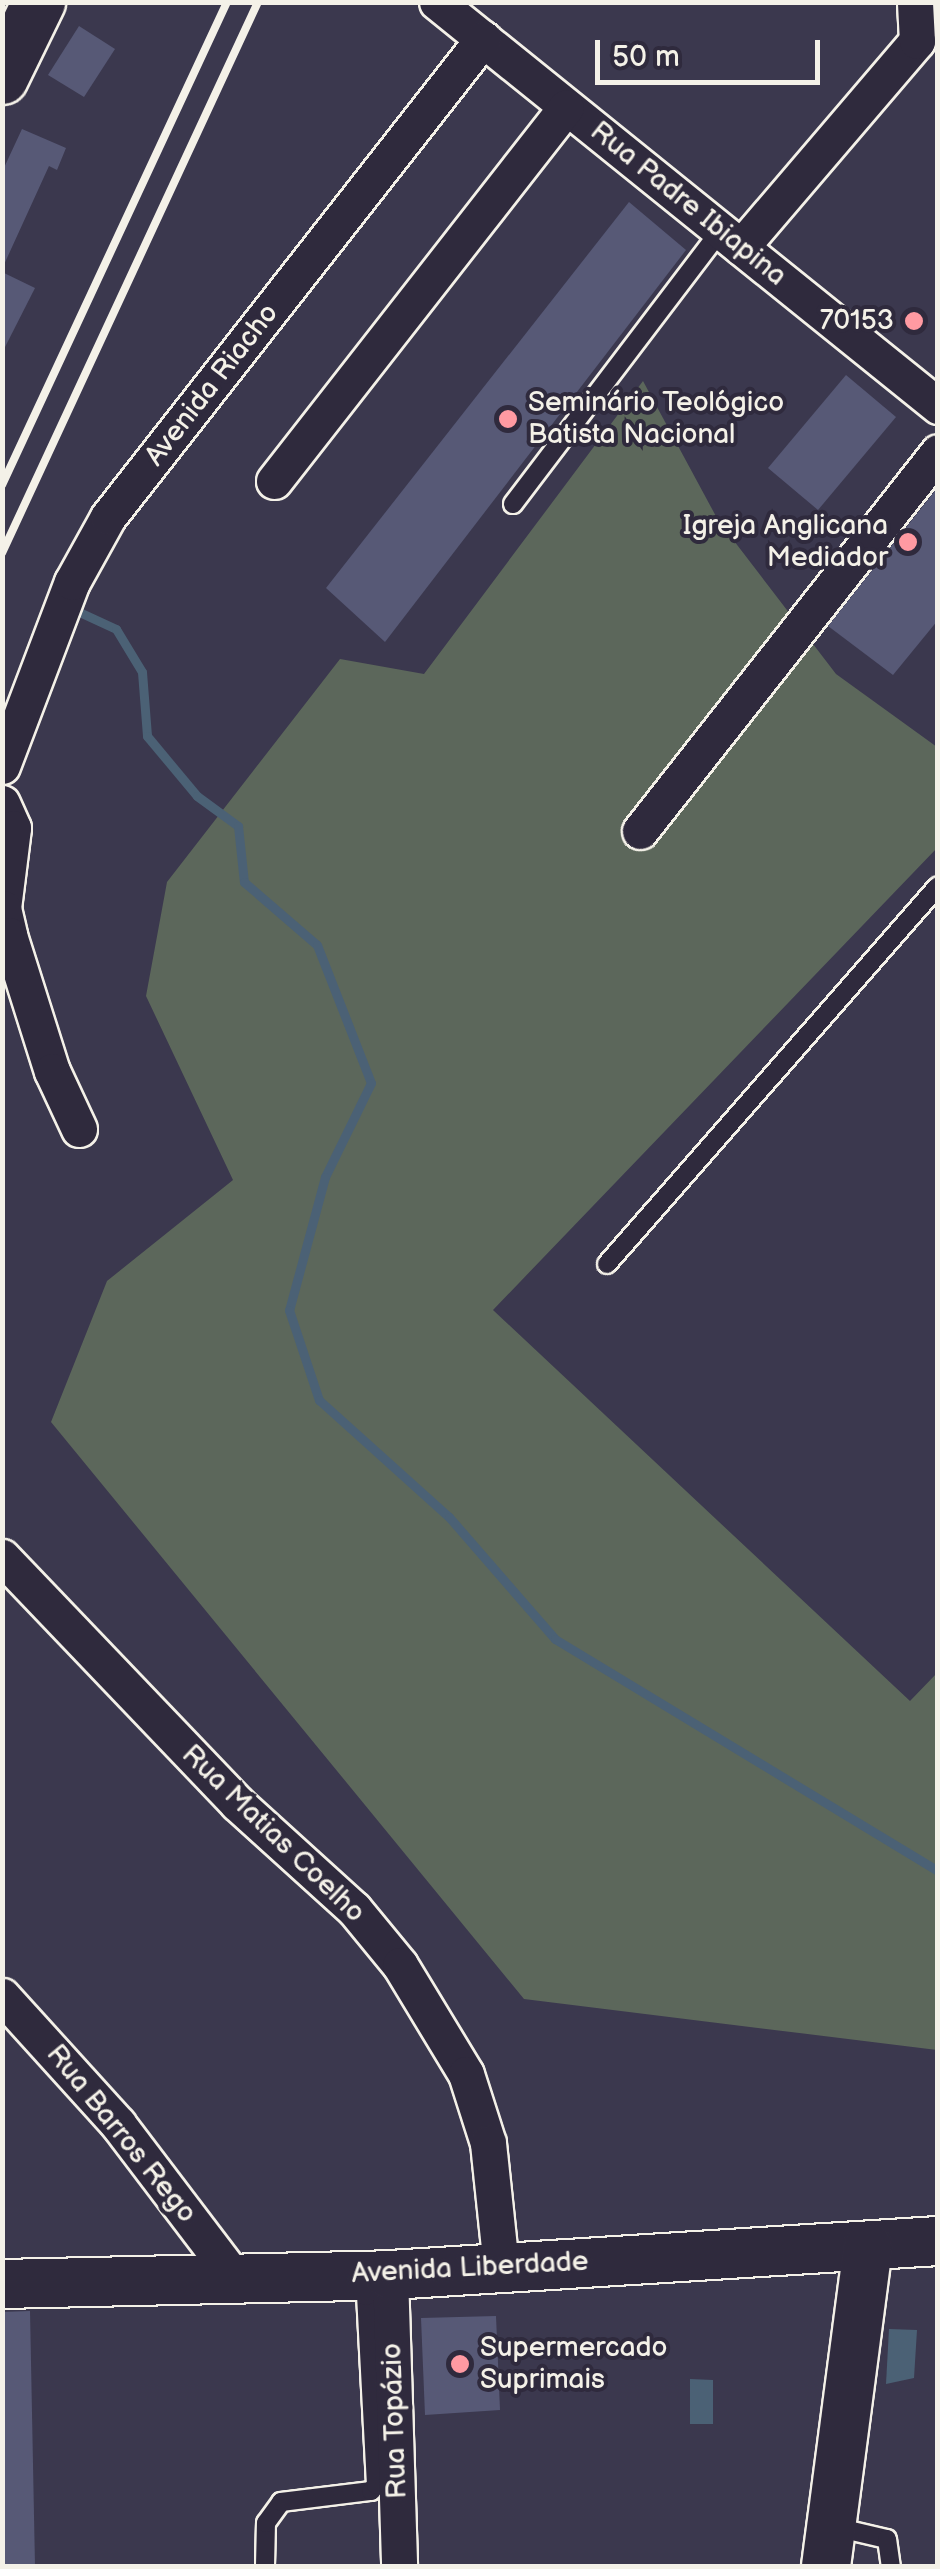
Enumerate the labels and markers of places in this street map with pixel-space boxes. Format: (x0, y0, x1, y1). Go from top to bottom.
place label: 70153 (820, 304, 894, 338)
marker: 70153 (903, 310, 925, 332)
place label: Seminário Teológico Batista Nacional (528, 386, 785, 452)
marker: Seminário Teológico Batista Nacional (497, 408, 519, 430)
place label: Igreja Anglicana Mediador (683, 509, 888, 575)
marker: Igreja Anglicana Mediador (897, 531, 919, 553)
place label: Supermercado Suprimais (480, 2331, 667, 2397)
marker: Supermercado Suprimais (449, 2353, 471, 2375)

